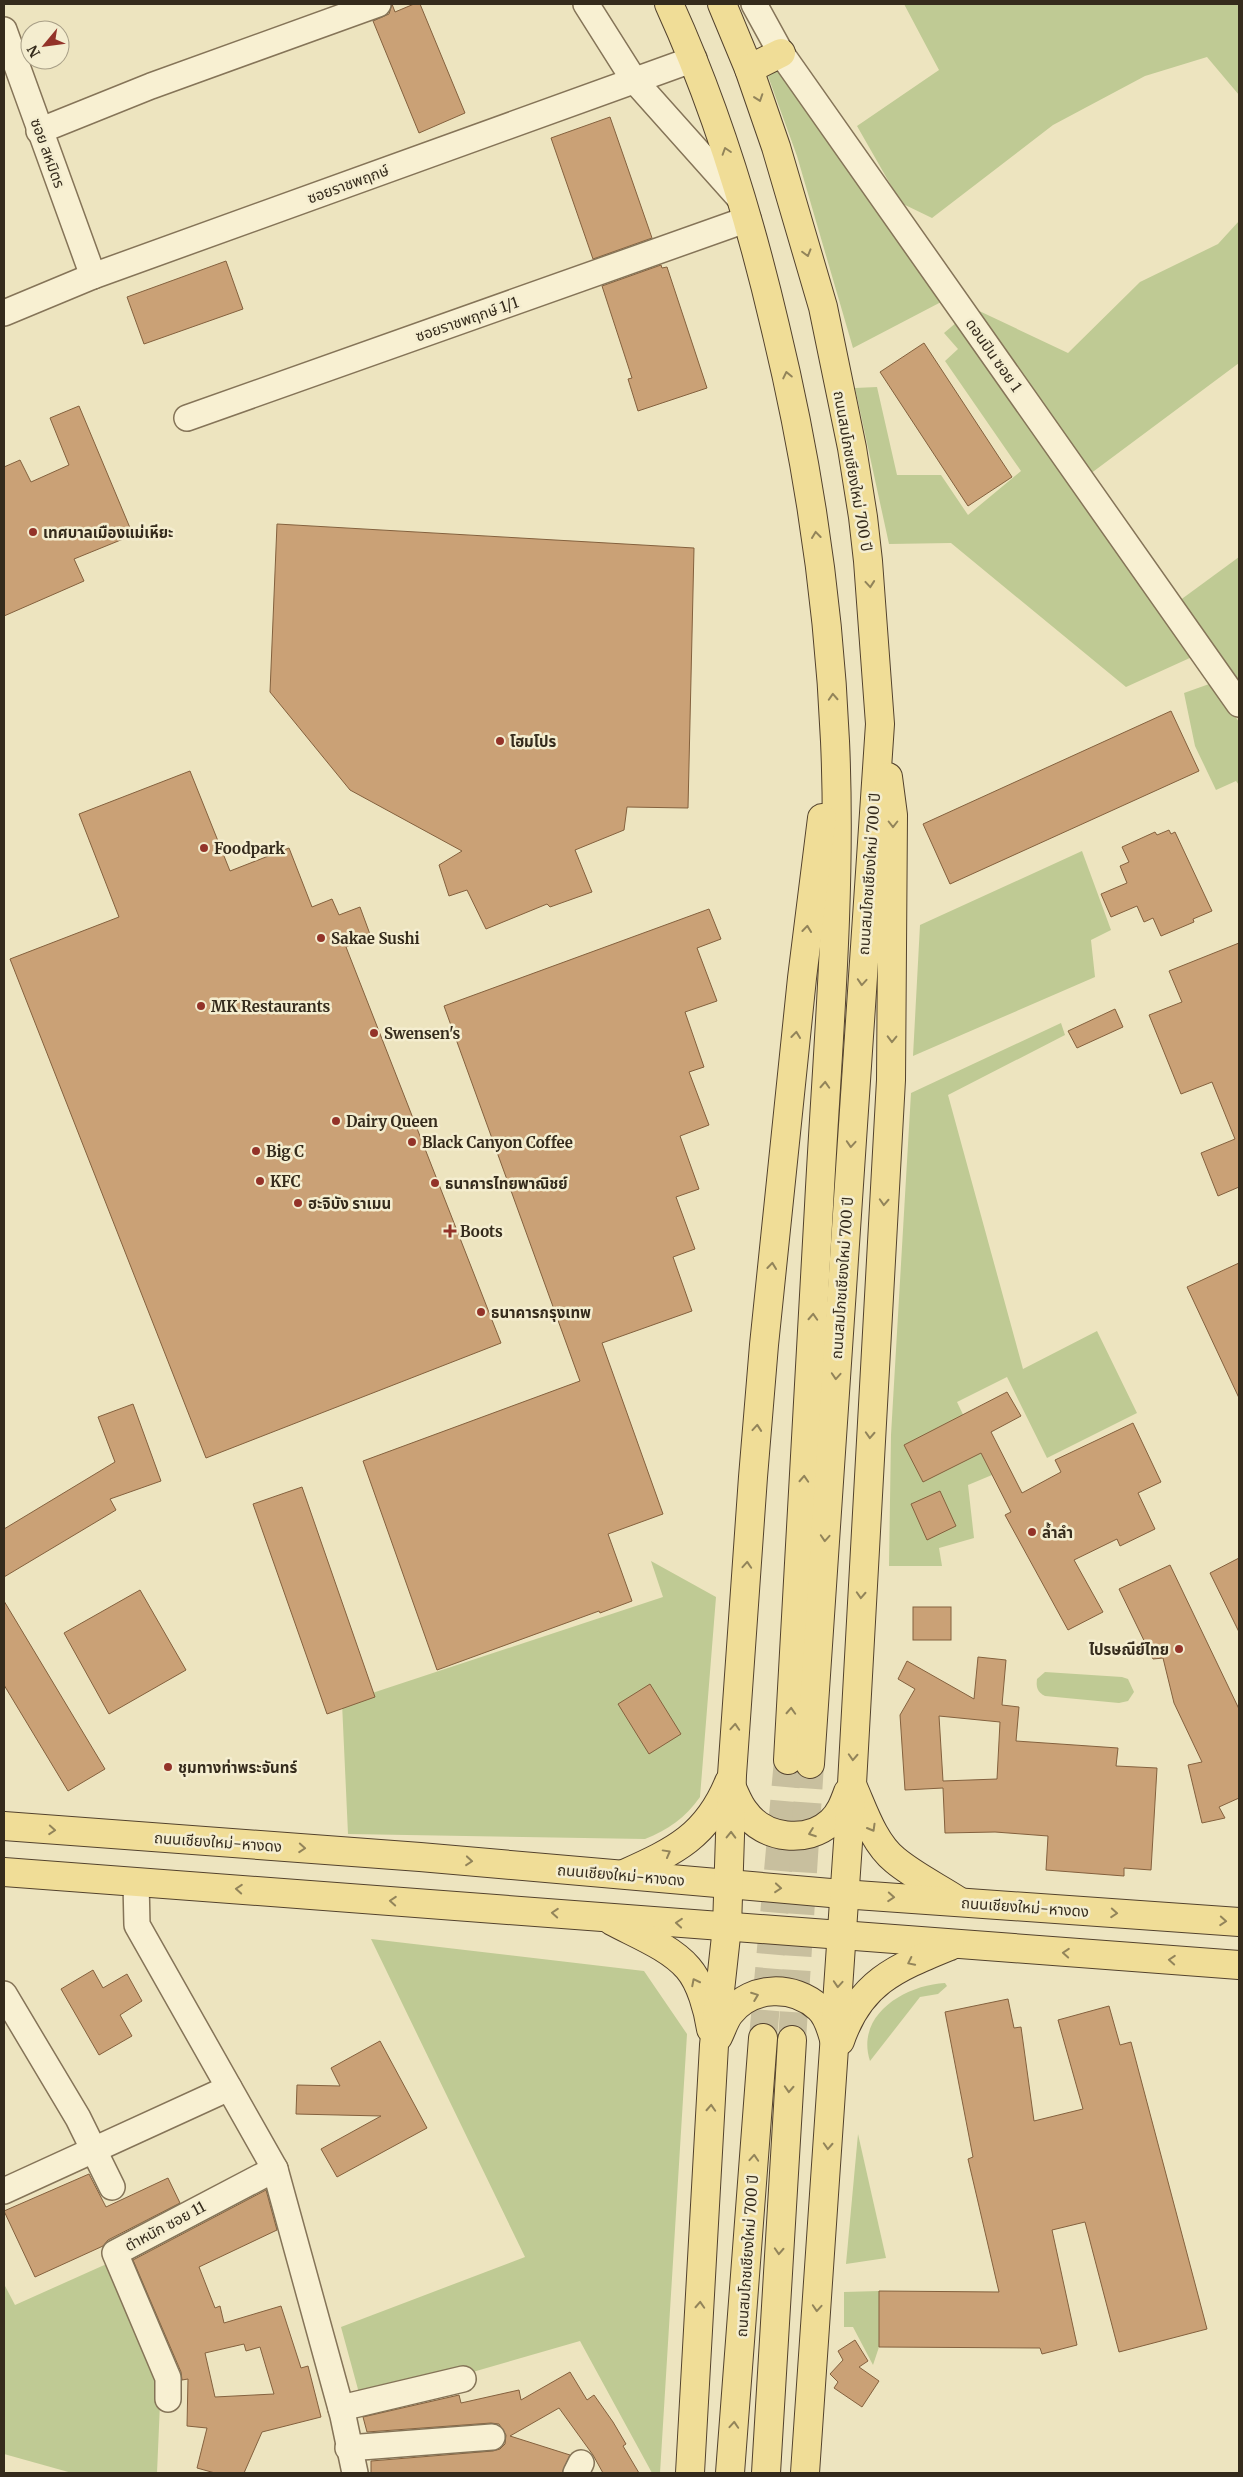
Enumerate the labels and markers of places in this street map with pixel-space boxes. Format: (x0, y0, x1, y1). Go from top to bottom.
place label: เทศบาลเมืองแม่เหียะ (43, 523, 173, 542)
marker: เทศบาลเมืองแม่เหียะ (27, 526, 39, 538)
place label: โฮมโปร (510, 732, 556, 751)
marker: โฮมโปร (494, 735, 506, 747)
place label: Foodpark (214, 839, 285, 858)
marker: Foodpark (198, 842, 210, 854)
place label: Sakae Sushi (331, 929, 420, 948)
marker: Sakae Sushi (315, 932, 327, 944)
place label: MK Restaurants (211, 997, 331, 1016)
marker: MK Restaurants (195, 1000, 207, 1012)
place label: Swensen's (384, 1024, 461, 1043)
marker: Swensen's (368, 1027, 380, 1039)
place label: Dairy Queen (346, 1112, 438, 1131)
marker: Dairy Queen (330, 1115, 342, 1127)
place label: Black Canyon Coffee (422, 1133, 573, 1152)
marker: Black Canyon Coffee (406, 1136, 418, 1148)
place label: Big C (266, 1142, 304, 1161)
marker: Big C (250, 1145, 262, 1157)
place label: KFC (270, 1172, 301, 1191)
place label: ธนาคารไทยพาณิชย์ (445, 1174, 568, 1193)
marker: KFC (254, 1175, 266, 1187)
marker: ธนาคารไทยพาณิชย์ (429, 1177, 441, 1189)
place label: ฮะจิบัง ราเมน (308, 1194, 391, 1213)
marker: ฮะจิบัง ราเมน (292, 1197, 304, 1209)
place label: Boots (460, 1222, 503, 1241)
marker: Boots (444, 1225, 456, 1237)
place label: ธนาคารกรุงเทพ (491, 1303, 591, 1322)
marker: ธนาคารกรุงเทพ (475, 1306, 487, 1318)
place label: ล้ำลำ (1042, 1522, 1073, 1542)
marker: ล้ำลำ (1026, 1526, 1038, 1538)
place label: ไปรษณีย์ไทย (1089, 1640, 1169, 1659)
marker: ไปรษณีย์ไทย (1173, 1643, 1185, 1655)
place label: ชุมทางท่าพระจันทร์ (178, 1758, 297, 1777)
marker: ชุมทางท่าพระจันทร์ (162, 1761, 174, 1773)

